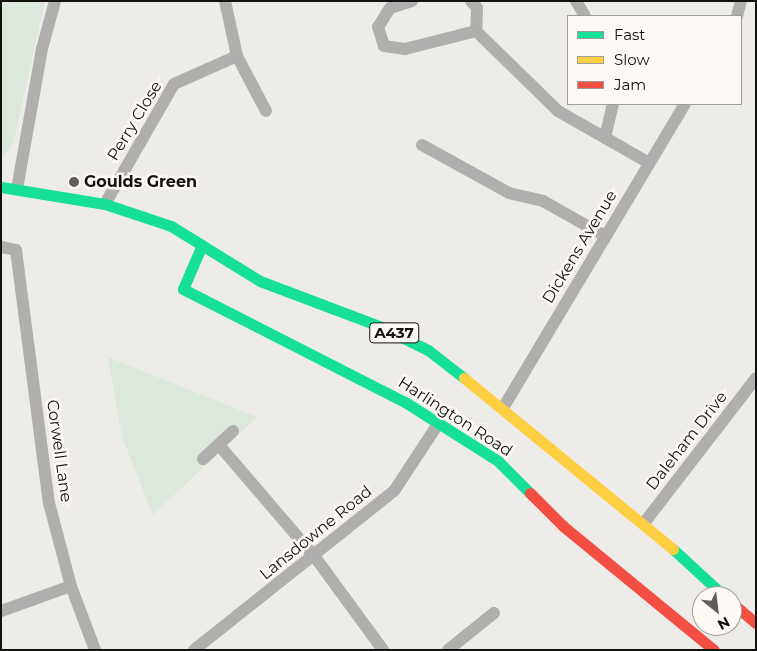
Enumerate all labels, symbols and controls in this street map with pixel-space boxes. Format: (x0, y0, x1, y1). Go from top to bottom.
legend (567, 15, 742, 105)
text: Fast (614, 25, 645, 44)
text: Slow (614, 50, 650, 69)
text: Jam (614, 75, 646, 94)
street label: Perry Close (104, 78, 166, 164)
place label: Goulds Green (84, 172, 197, 192)
marker: Goulds Green (68, 176, 80, 188)
street label: Dickens Avenue (539, 187, 621, 307)
road number: A437 (369, 320, 419, 346)
street label: Harlington Road (394, 373, 516, 461)
street label: Daleham Drive (643, 388, 731, 494)
street label: Corwell Lane (42, 399, 76, 503)
street label: Lansdowne Road (256, 482, 376, 584)
north arrow (692, 586, 742, 636)
text: N (714, 613, 733, 634)

